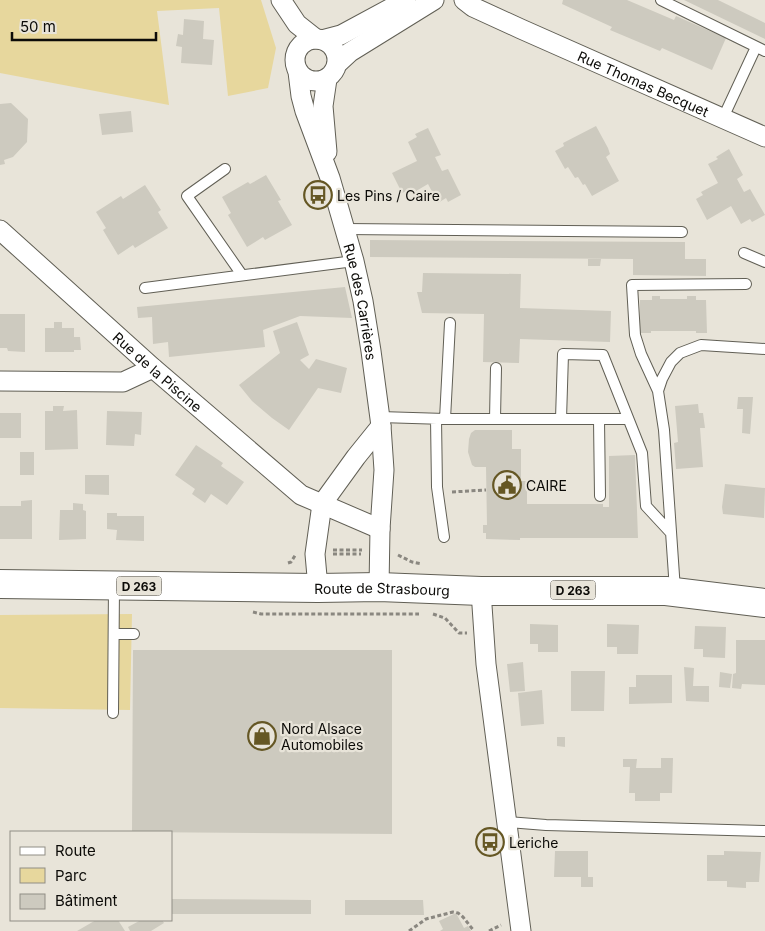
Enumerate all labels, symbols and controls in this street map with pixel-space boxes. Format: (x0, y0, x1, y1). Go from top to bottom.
scale bar (12, 10, 156, 42)
text: 50 m (20, 17, 56, 36)
street label: Rue Thomas Becquet (575, 47, 712, 120)
bus stop icon: Les Pins / Caire (303, 180, 333, 210)
place label: Les Pins / Caire (337, 187, 440, 204)
street label: Rue des Carrières (341, 241, 381, 361)
street label: Rue de la Piscine (110, 328, 206, 415)
public building icon: CAIRE (492, 470, 522, 500)
place label: CAIRE (526, 477, 567, 494)
road number: D 263 (116, 576, 162, 596)
street label: Route de Strasbourg (314, 578, 450, 598)
road number: D 263 (550, 580, 596, 600)
place label: Nord Alsace Automobiles (281, 720, 363, 753)
shop icon: Nord Alsace Automobiles (247, 721, 277, 751)
bus stop icon: Leriche (475, 827, 505, 857)
legend (10, 831, 172, 921)
place label: Leriche (509, 834, 558, 851)
text: Route (55, 841, 96, 860)
text: Parc (55, 866, 87, 885)
text: Bâtiment (55, 891, 118, 910)

